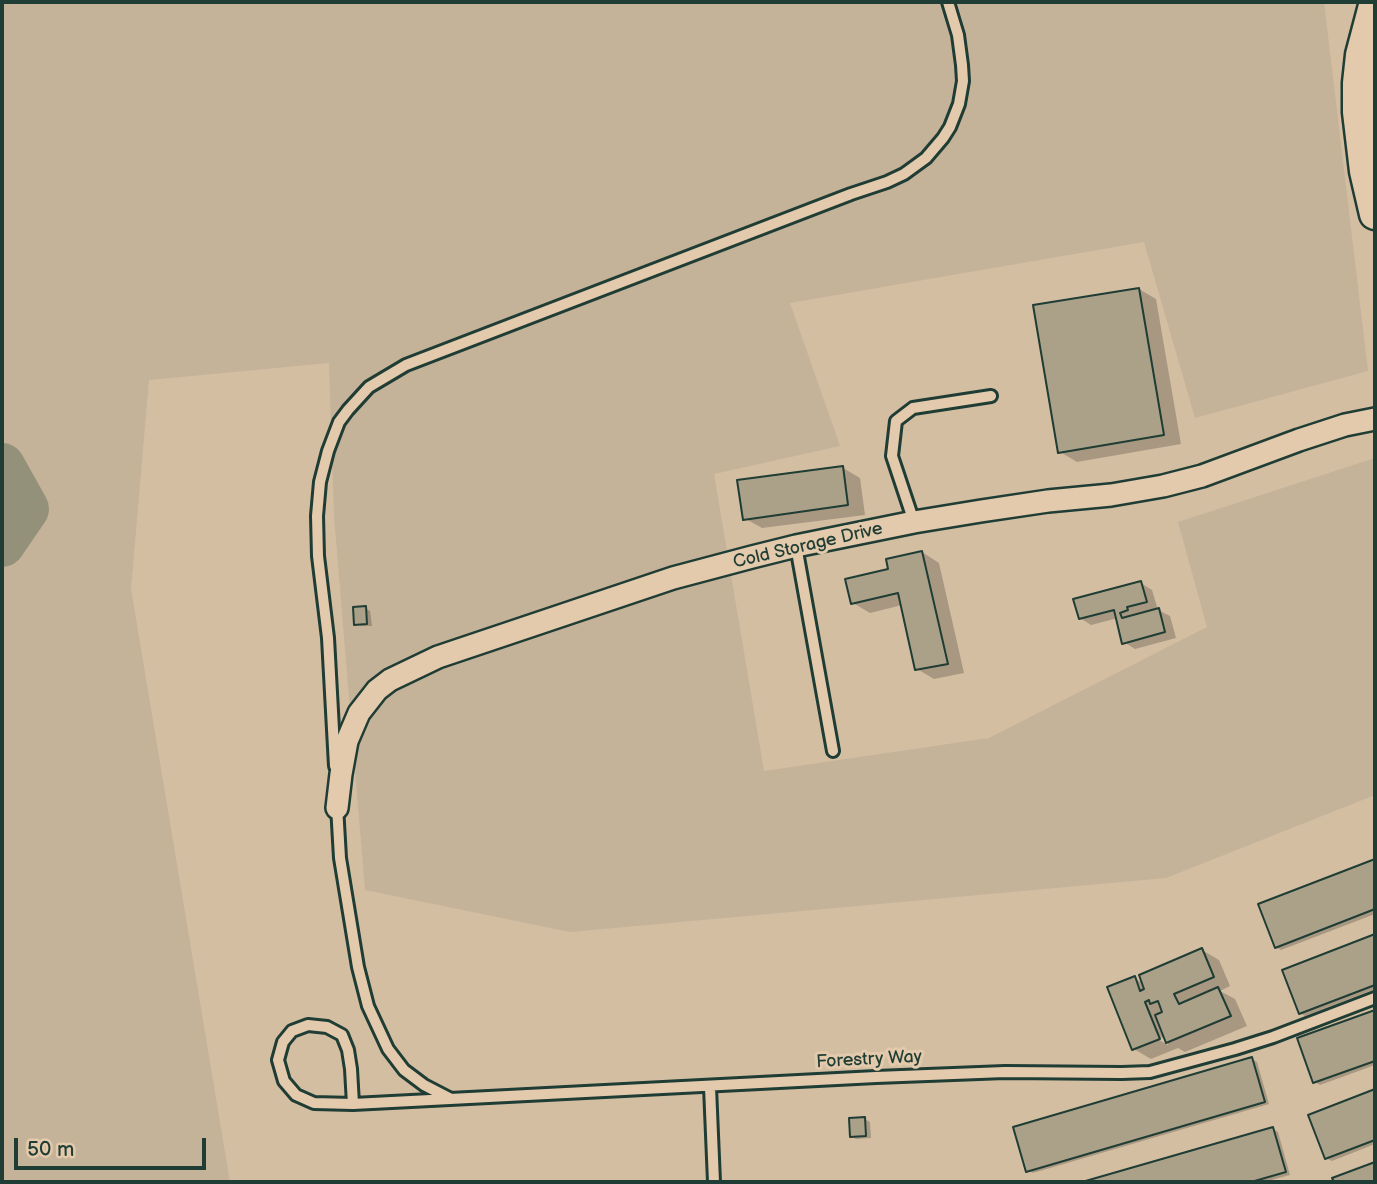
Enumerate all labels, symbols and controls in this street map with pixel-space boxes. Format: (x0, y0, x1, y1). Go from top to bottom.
street label: Cold Storage Drive (731, 518, 885, 574)
street label: Forestry Way (816, 1046, 922, 1074)
scale bar (18, 1124, 210, 1168)
text: 50 m (27, 1137, 74, 1162)

